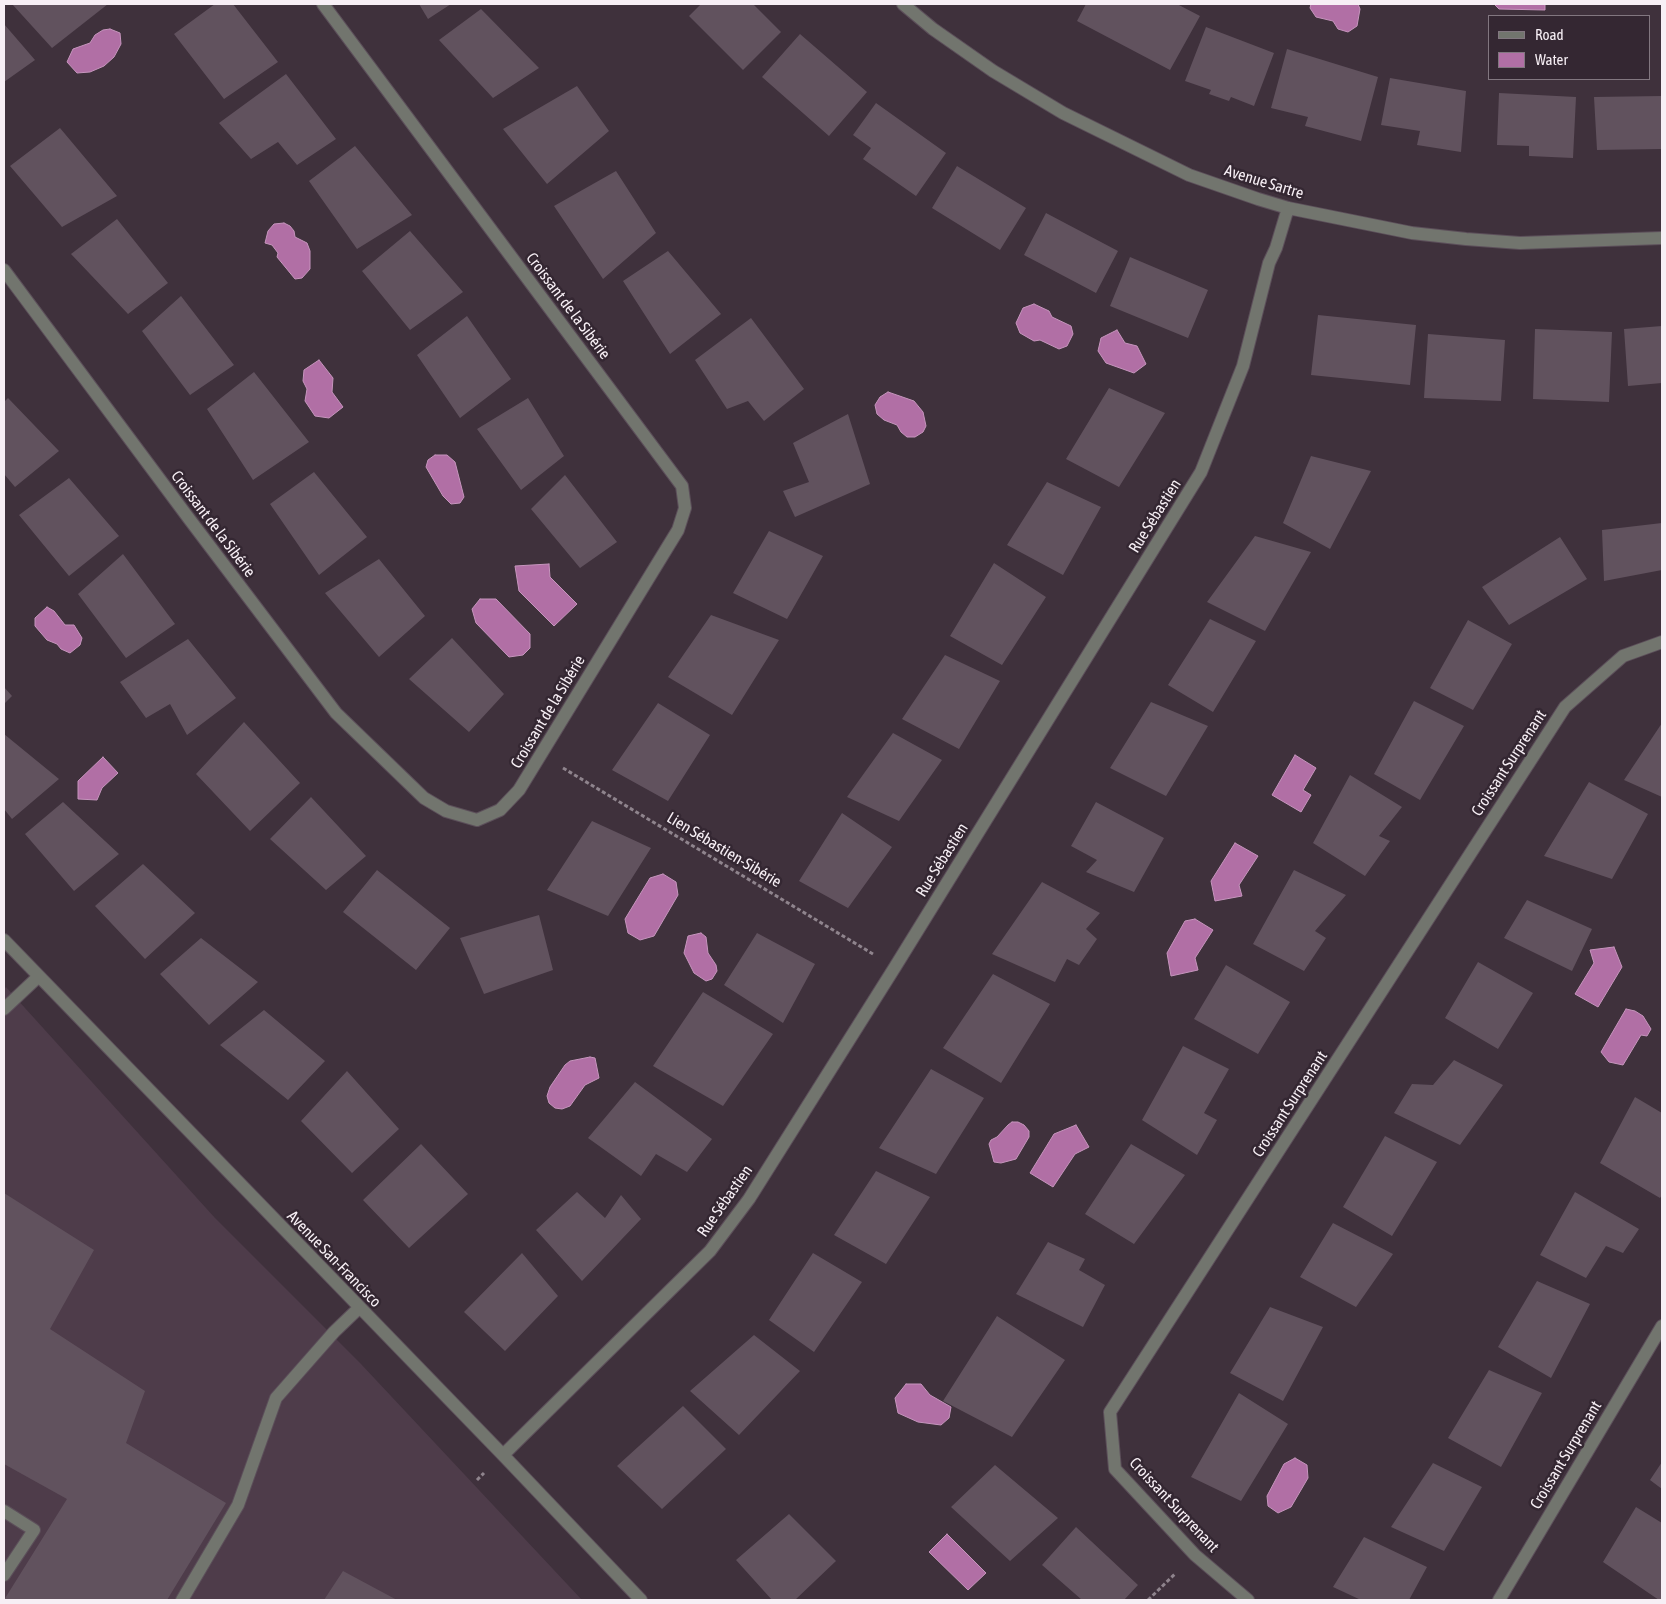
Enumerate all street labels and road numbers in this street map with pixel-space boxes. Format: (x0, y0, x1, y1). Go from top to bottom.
street label: Avenue Sartre (1222, 161, 1306, 203)
street label: Croissant de la Sibérie (522, 249, 614, 363)
street label: Croissant de la Sibérie (167, 467, 259, 581)
street label: Rue Sébastien (1125, 476, 1185, 556)
street label: Croissant de la Sibérie (507, 652, 589, 772)
street label: Croissant Surprenant (1468, 706, 1550, 820)
street label: Lien Sébastien-Sibérie (663, 808, 785, 892)
street label: Rue Sébastien (912, 820, 972, 900)
street label: Croissant Surprenant (1249, 1047, 1331, 1161)
street label: Rue Sébastien (693, 1161, 757, 1241)
street label: Avenue San-Francisco (283, 1207, 385, 1311)
street label: Croissant Surprenant (1526, 1397, 1606, 1513)
street label: Croissant Surprenant (1125, 1454, 1223, 1556)

